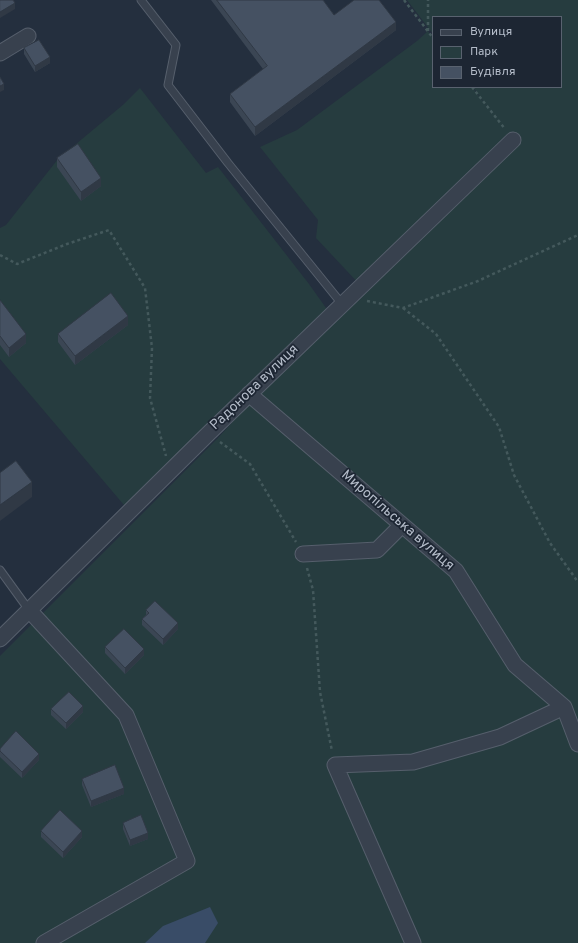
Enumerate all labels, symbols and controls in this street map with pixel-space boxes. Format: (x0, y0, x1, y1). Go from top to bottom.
legend (432, 16, 562, 88)
text: Вулиця (470, 24, 512, 40)
text: Парк (470, 44, 498, 60)
text: Будівля (470, 64, 516, 80)
street label: Радонова вулиця (207, 342, 303, 434)
street label: Миропільська вулиця (337, 467, 457, 575)

